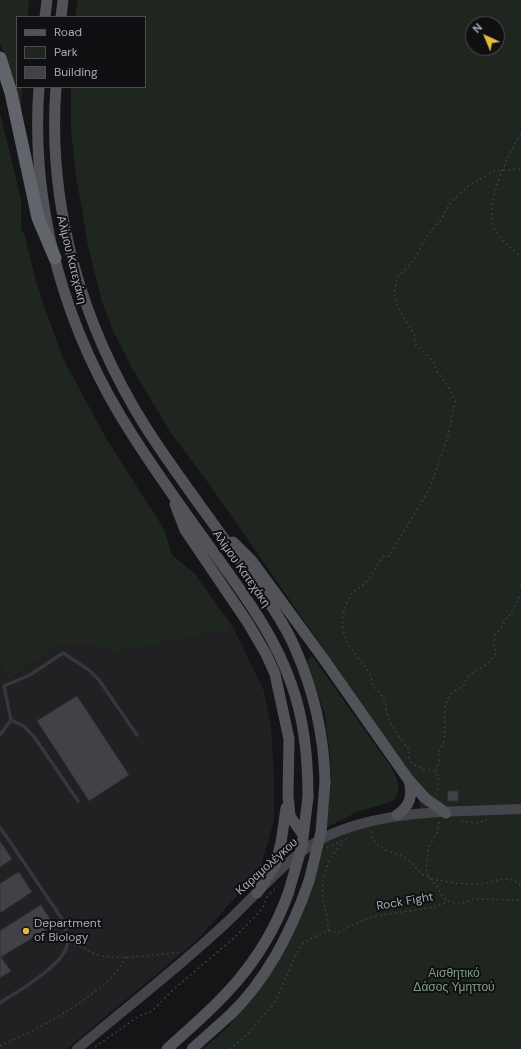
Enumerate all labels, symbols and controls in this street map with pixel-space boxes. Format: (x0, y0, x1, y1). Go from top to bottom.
legend (16, 16, 146, 88)
north arrow (465, 16, 505, 56)
text: N (470, 20, 485, 36)
text: Road (54, 24, 82, 40)
text: Park (54, 44, 78, 60)
text: Building (54, 64, 98, 80)
street label: Αλίμου Κατεχάκη (53, 214, 89, 306)
street label: Αλίμου Κατεχάκη (209, 528, 273, 610)
street label: Καραμολέγκου (233, 835, 301, 899)
street label: Rock Fight (375, 890, 435, 914)
place label: Department of Biology (34, 917, 101, 945)
marker: Department of Biology (21, 926, 31, 936)
park label: Αισθητικό Δάσος Υμηττού (413, 967, 495, 995)

